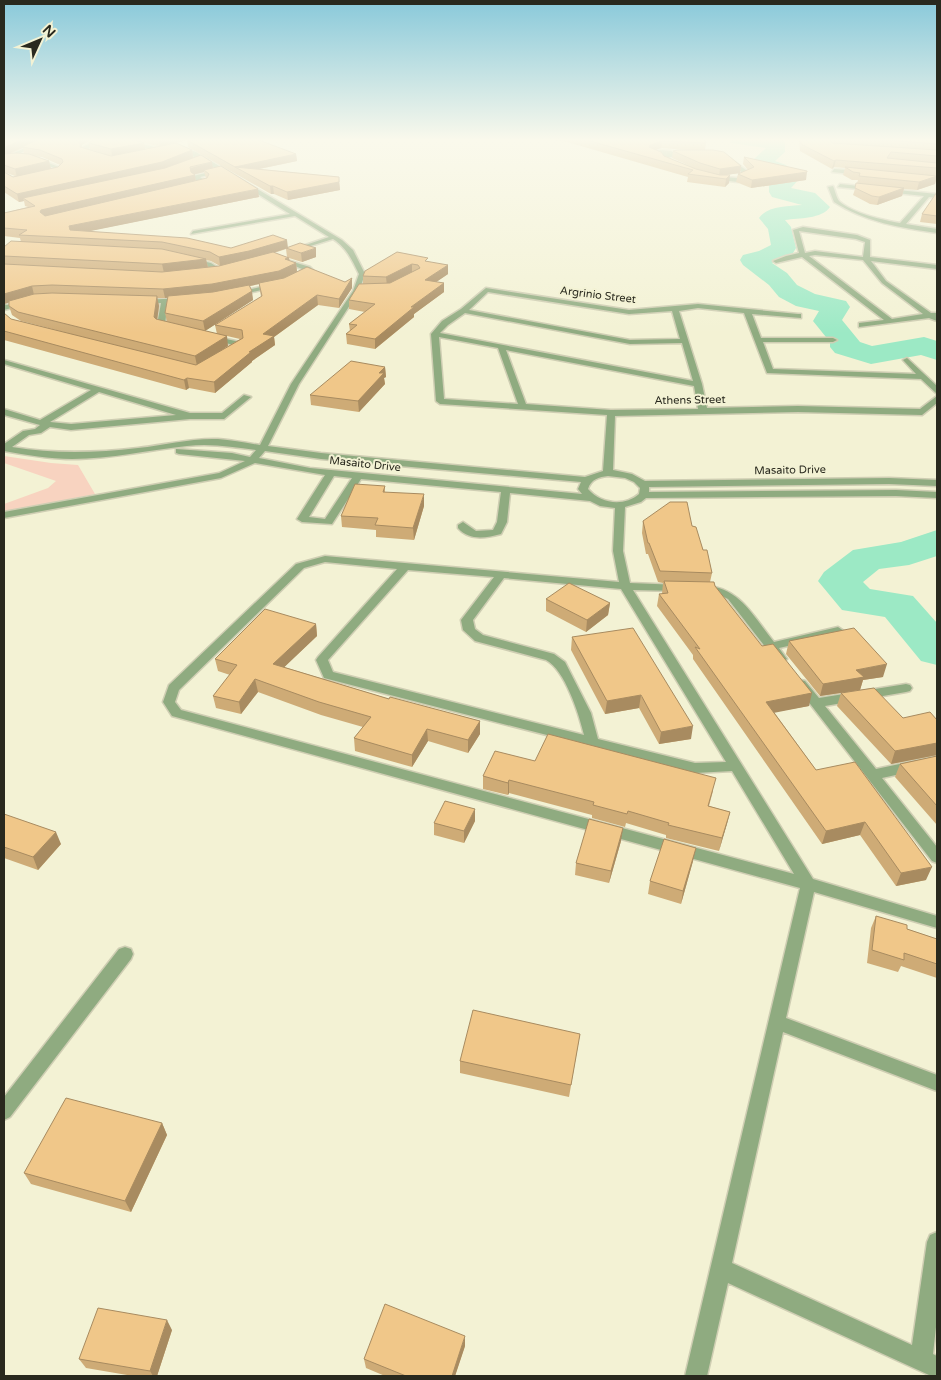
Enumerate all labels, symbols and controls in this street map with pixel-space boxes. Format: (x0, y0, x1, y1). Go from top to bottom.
north arrow (15, 15, 65, 65)
text: N (39, 21, 59, 41)
street label: Argrinio Street (559, 284, 637, 306)
street label: Athens Street (654, 393, 726, 407)
street label: Masaito Drive (329, 454, 401, 474)
street label: Masaito Drive (754, 463, 826, 477)

